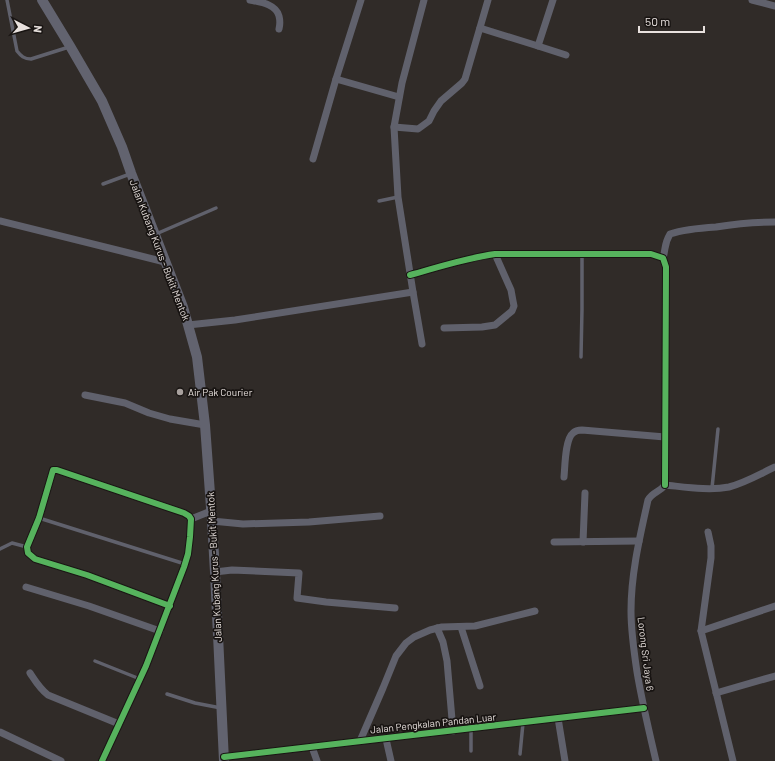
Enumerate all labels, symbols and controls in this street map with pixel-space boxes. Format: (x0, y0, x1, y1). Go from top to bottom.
north arrow (8, 8, 48, 48)
scale bar (639, 8, 704, 34)
text: 50 m (645, 14, 670, 28)
text: N (32, 25, 45, 33)
street label: Jalan Kubang Kurus - Bukit Mentok (127, 178, 193, 322)
place label: Air Pak Courier (188, 386, 253, 398)
marker: Air Pak Courier (175, 387, 185, 397)
street label: Jalan Kubang Kurus - Bukit Mentok (204, 492, 224, 642)
street label: Lorong Sri Jaya 6 (636, 616, 656, 692)
street label: Jalan Pengkalan Pandan Luar (370, 710, 497, 736)

